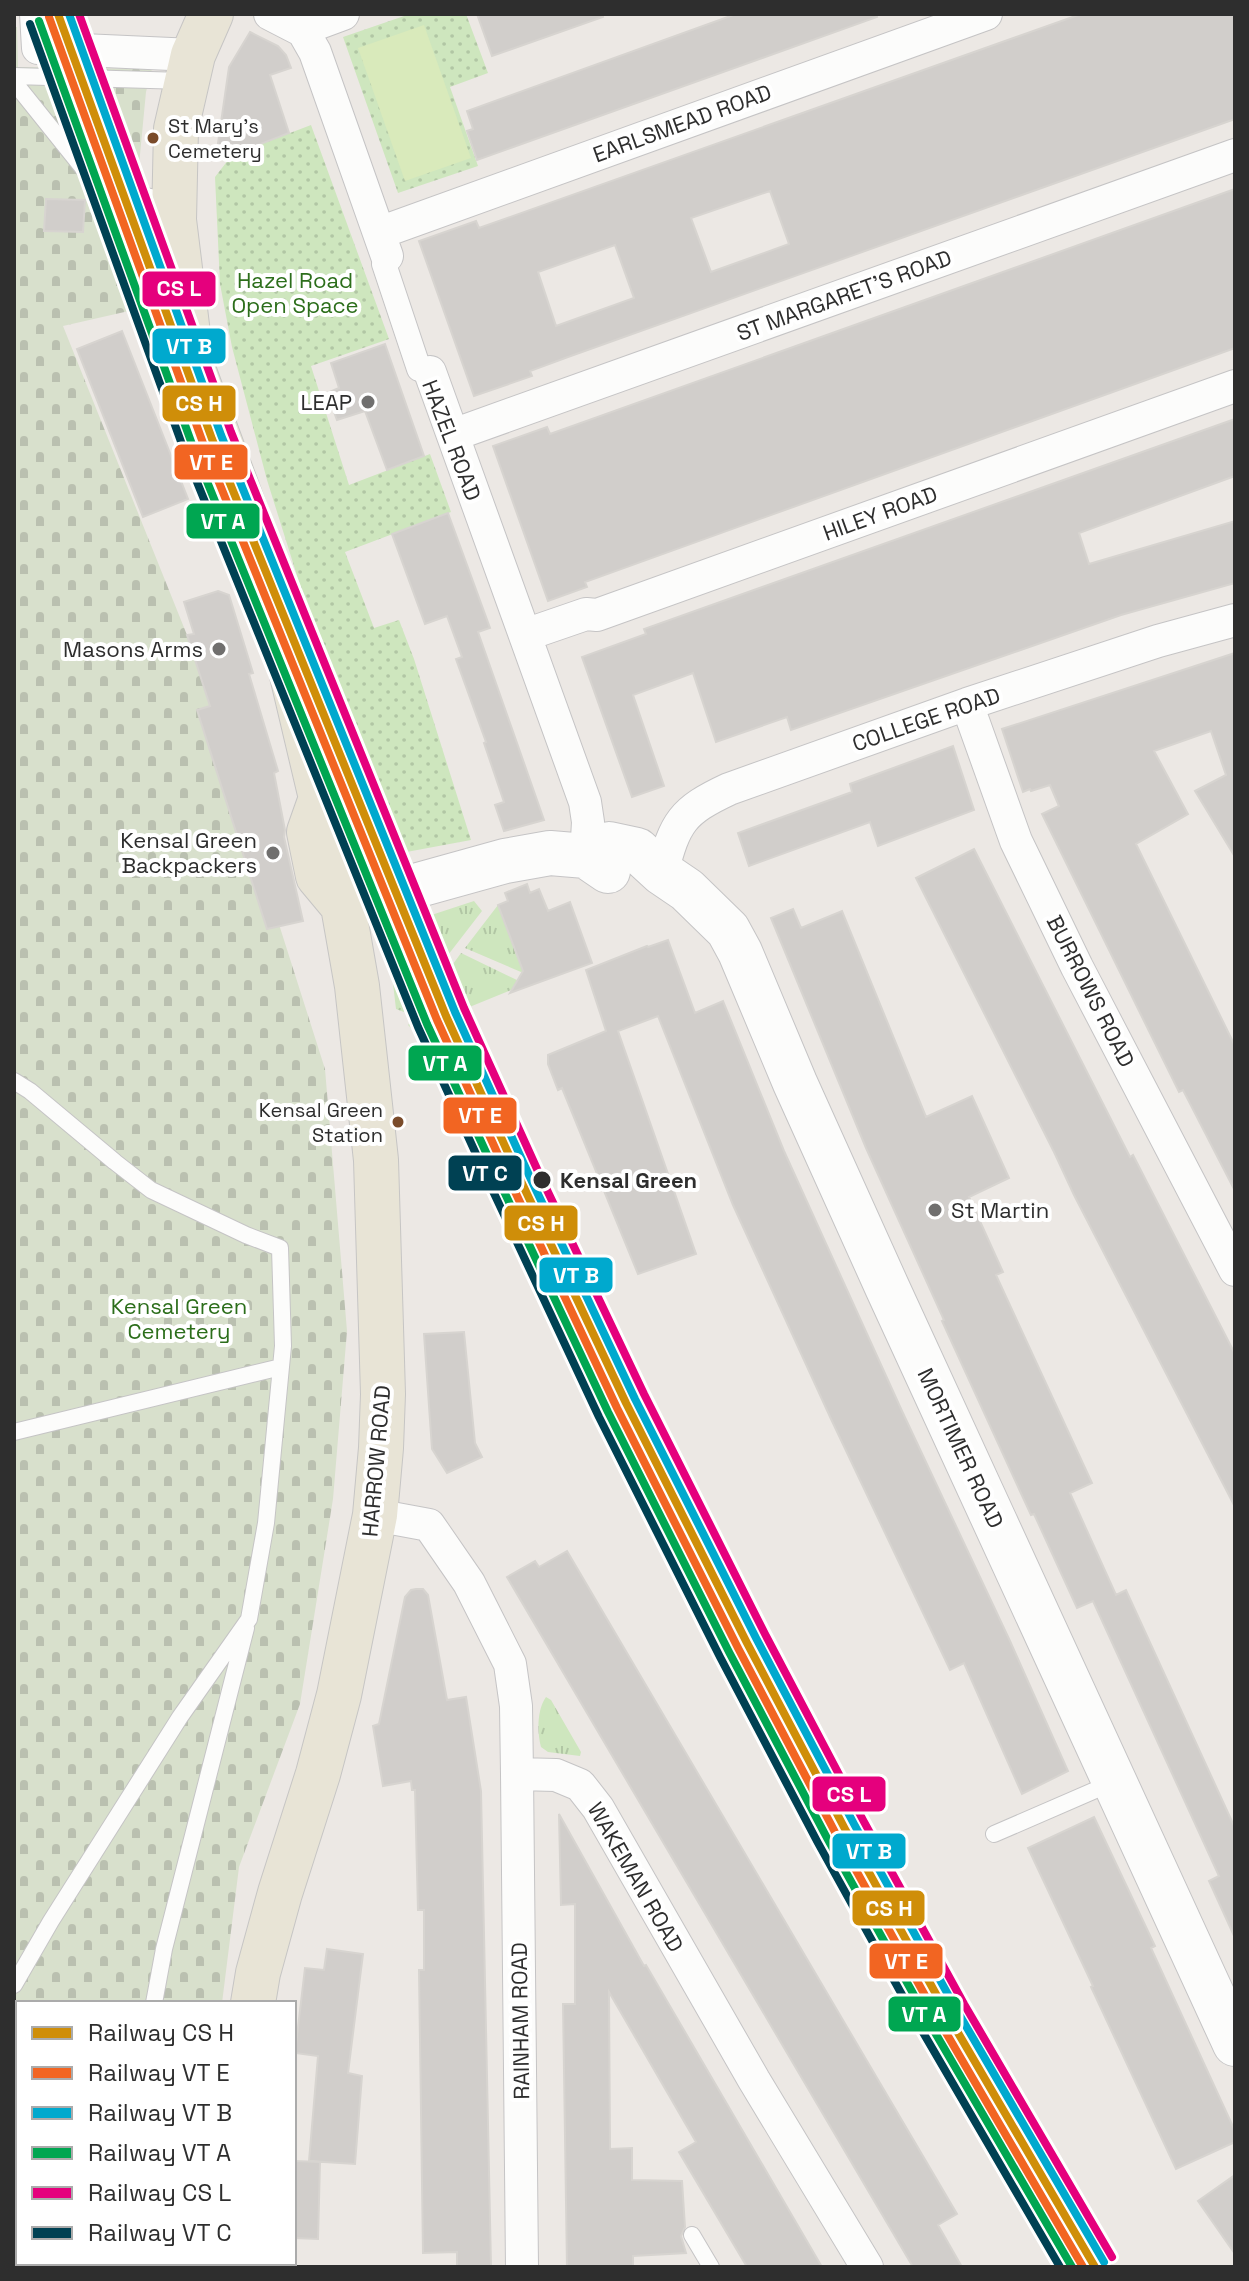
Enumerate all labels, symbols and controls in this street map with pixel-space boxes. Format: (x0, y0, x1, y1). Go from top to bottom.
street label: EARLSMEAD ROAD (589, 78, 775, 168)
place label: St Mary's Cemetery (168, 113, 262, 164)
marker: St Mary's Cemetery (145, 130, 161, 146)
street label: ST MARGARET'S ROAD (733, 243, 955, 347)
park label: Hazel Road Open Space (231, 266, 359, 319)
line badge: CS L (141, 270, 217, 308)
text: CS L (156, 274, 202, 302)
line badge: VT B (151, 327, 227, 365)
text: VT B (166, 332, 212, 360)
street label: HAZEL ROAD (416, 376, 488, 504)
line badge: CS H (161, 384, 237, 423)
place label: LEAP (301, 388, 352, 416)
text: CS H (175, 389, 223, 417)
marker: LEAP (359, 393, 377, 411)
line badge: VT E (173, 443, 249, 481)
text: VT E (189, 448, 233, 476)
street label: HILEY ROAD (819, 479, 941, 547)
line badge: VT A (185, 502, 261, 540)
text: VT A (200, 507, 246, 535)
place label: Masons Arms (63, 635, 203, 663)
marker: Masons Arms (210, 640, 228, 658)
street label: COLLEGE ROAD (848, 681, 1004, 757)
place label: Kensal Green Backpackers (120, 826, 257, 879)
marker: Kensal Green Backpackers (264, 844, 282, 862)
street label: BURROWS ROAD (1041, 910, 1141, 1072)
line badge: VT A (407, 1044, 483, 1082)
text: VT A (422, 1049, 468, 1077)
line badge: VT E (442, 1096, 518, 1135)
place label: Kensal Green Station (259, 1097, 383, 1148)
text: VT E (458, 1101, 502, 1129)
marker: Kensal Green Station (390, 1114, 406, 1130)
line badge: VT C (447, 1154, 523, 1192)
text: VT C (462, 1159, 508, 1187)
place label: Kensal Green (560, 1166, 697, 1194)
marker: Kensal Green (531, 1169, 553, 1191)
place label: St Martin (951, 1196, 1049, 1224)
marker: St Martin (926, 1201, 944, 1219)
line badge: CS H (503, 1204, 579, 1242)
text: CS H (517, 1209, 565, 1237)
line badge: VT B (538, 1256, 614, 1294)
text: VT B (553, 1261, 599, 1289)
park label: Kensal Green Cemetery (111, 1292, 247, 1345)
street label: MORTIMER ROAD (912, 1363, 1010, 1533)
street label: HARROW ROAD (355, 1384, 397, 1538)
line badge: CS L (811, 1775, 887, 1813)
text: CS L (826, 1780, 872, 1808)
street label: WAKEMAN ROAD (582, 1797, 690, 1957)
line badge: VT B (831, 1832, 907, 1870)
text: VT B (846, 1837, 892, 1865)
line badge: CS H (851, 1889, 926, 1927)
text: CS H (865, 1894, 913, 1922)
street label: RAINHAM ROAD (505, 1942, 535, 2100)
line badge: VT E (868, 1942, 944, 1980)
text: VT E (884, 1947, 928, 1975)
line badge: VT A (887, 1995, 962, 2033)
text: VT A (901, 2000, 947, 2028)
legend (16, 2001, 296, 2265)
text: Railway CS H (88, 2017, 234, 2048)
text: Railway VT E (88, 2057, 230, 2088)
text: Railway VT B (88, 2097, 232, 2128)
text: Railway VT A (88, 2137, 231, 2168)
text: Railway CS L (88, 2177, 231, 2208)
text: Railway VT C (88, 2217, 232, 2248)

